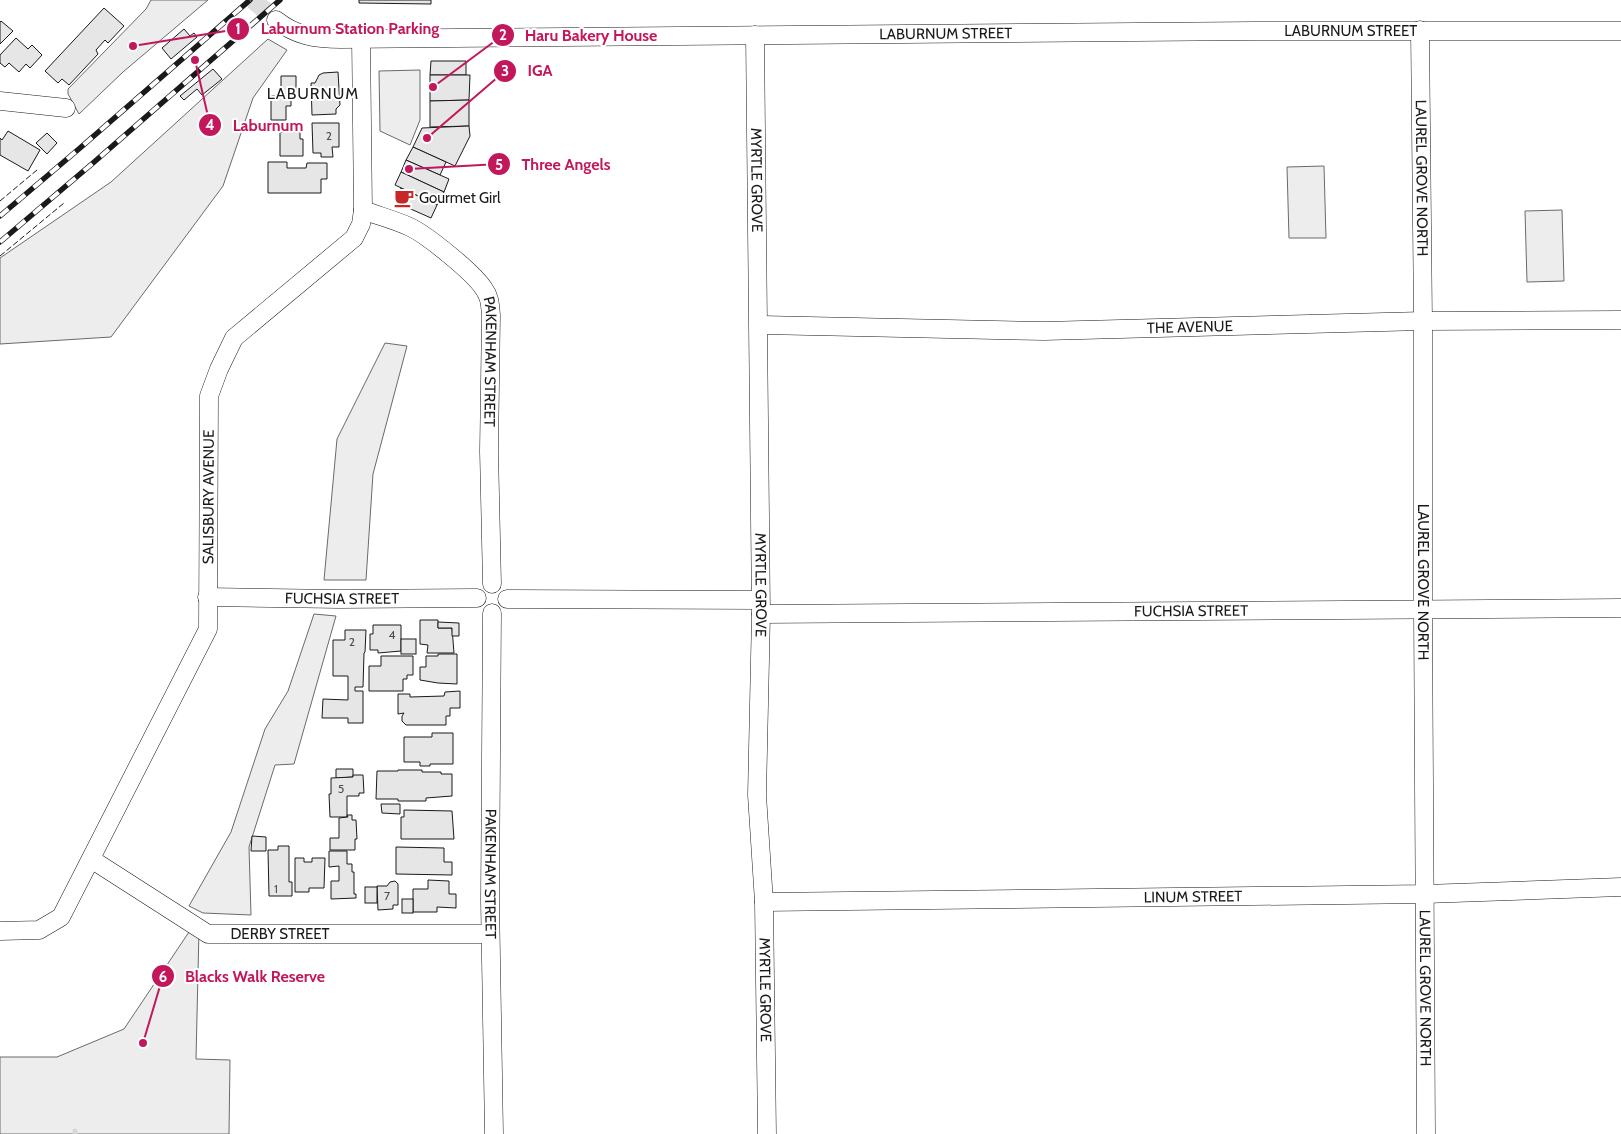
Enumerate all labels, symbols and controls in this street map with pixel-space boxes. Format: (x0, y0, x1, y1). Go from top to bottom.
callout: Laburnum Station Parking (225, 13, 449, 44)
text: Laburnum Station Parking (261, 19, 439, 38)
text: 1 (235, 20, 241, 38)
callout: Haru Bakery House (490, 20, 668, 51)
street label: LABURNUM STREET (1284, 22, 1417, 40)
street label: LABURNUM STREET (879, 24, 1012, 43)
text: 2 (499, 26, 507, 44)
text: Haru Bakery House (525, 26, 657, 45)
callout: IGA (492, 55, 562, 86)
text: IGA (527, 61, 553, 80)
text: 3 (501, 62, 509, 80)
district label: LABURNUM (267, 84, 359, 103)
street label: LAUREL GROVE NORTH (1412, 100, 1431, 256)
callout: Laburnum (198, 110, 313, 141)
text: 4 (205, 116, 215, 134)
text: Laburnum (233, 116, 303, 135)
house number: 2 (326, 128, 332, 143)
street label: MYRTLE GROVE (747, 128, 766, 232)
callout: Three Angels (486, 149, 620, 180)
text: Three Angels (522, 155, 611, 174)
text: 5 (495, 156, 503, 174)
cafe icon: Gourmet Girl (393, 187, 415, 209)
place label: Gourmet Girl (419, 189, 501, 207)
street label: PAKENHAM STREET (480, 295, 500, 427)
street label: THE AVENUE (1147, 317, 1233, 337)
street label: SALISBURY AVENUE (199, 430, 218, 564)
street label: LAUREL GROVE NORTH (1414, 504, 1432, 660)
street label: MYRTLE GROVE (751, 533, 770, 637)
street label: FUCHSIA STREET (285, 589, 399, 608)
street label: FUCHSIA STREET (1134, 602, 1248, 620)
house number: 4 (389, 627, 396, 642)
house number: 2 (349, 634, 355, 649)
house number: 5 (338, 781, 344, 796)
street label: PAKENHAM STREET (481, 809, 500, 939)
house number: 1 (274, 881, 278, 896)
street label: LINUM STREET (1144, 887, 1242, 906)
house number: 7 (384, 888, 390, 903)
street label: LAUREL GROVE NORTH (1416, 910, 1435, 1066)
street label: DERBY STREET (230, 925, 330, 943)
street label: MYRTLE GROVE (755, 937, 775, 1042)
callout: Blacks Walk Reserve (150, 961, 335, 992)
text: Blacks Walk Reserve (185, 967, 325, 986)
text: 6 (159, 968, 167, 986)

